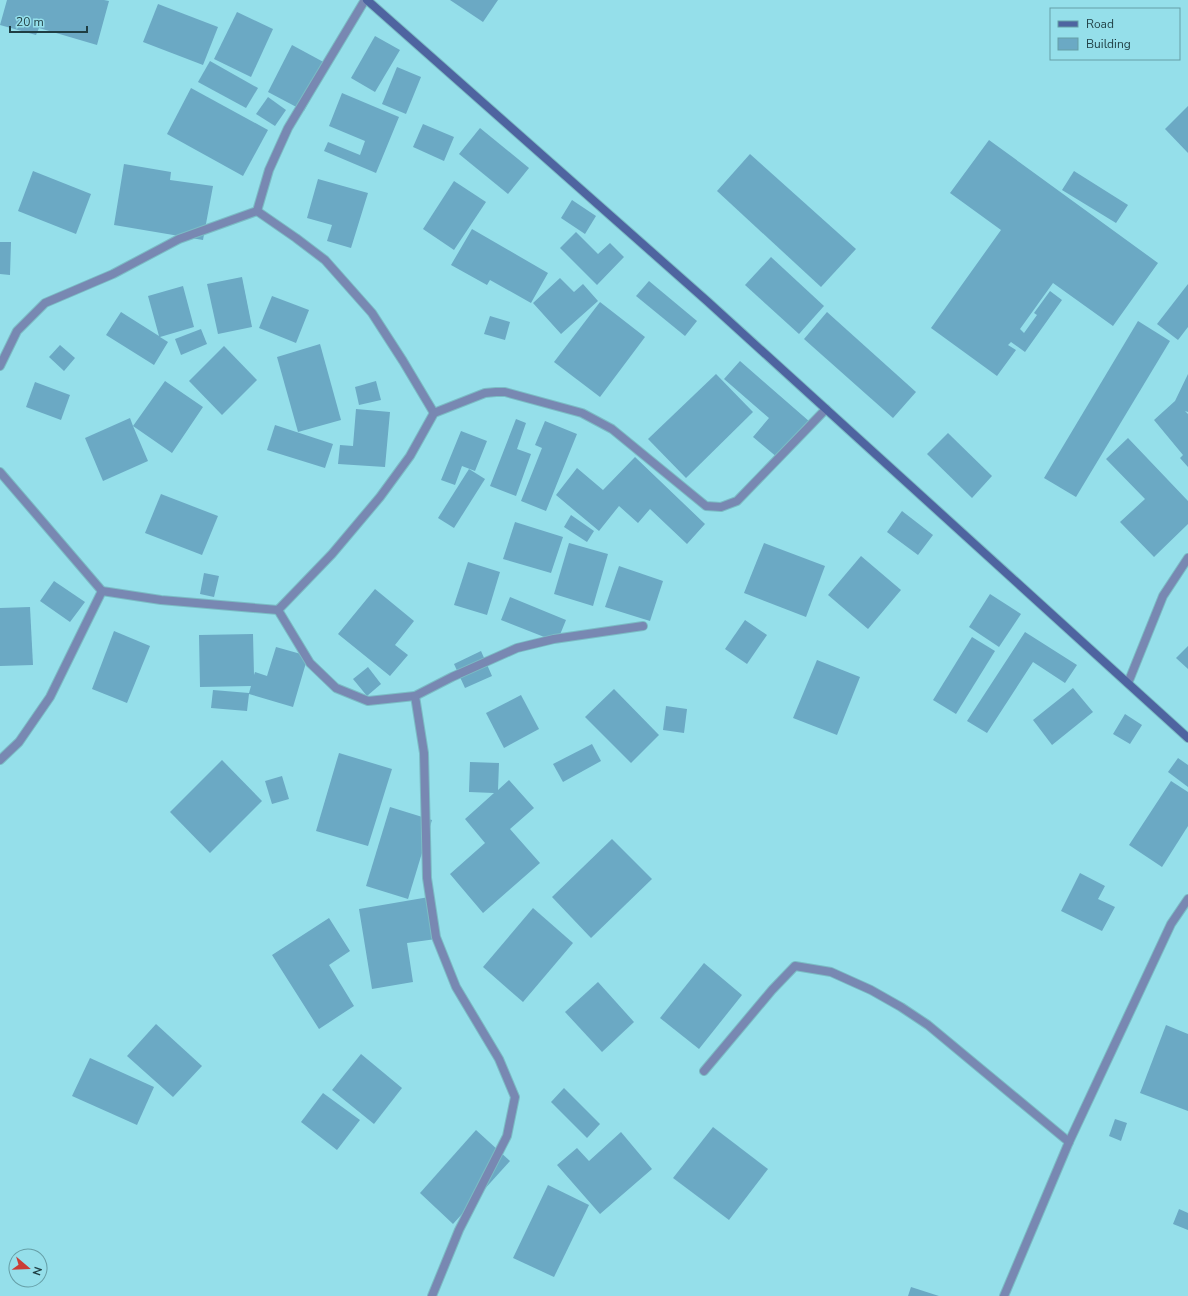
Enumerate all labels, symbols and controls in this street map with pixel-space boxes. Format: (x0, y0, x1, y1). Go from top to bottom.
scale bar (10, 8, 87, 34)
legend (1050, 8, 1180, 60)
text: 20 m (16, 14, 44, 30)
text: Road (1086, 16, 1114, 32)
text: Building (1086, 36, 1131, 52)
north arrow (8, 1248, 48, 1288)
text: N (29, 1265, 45, 1277)

